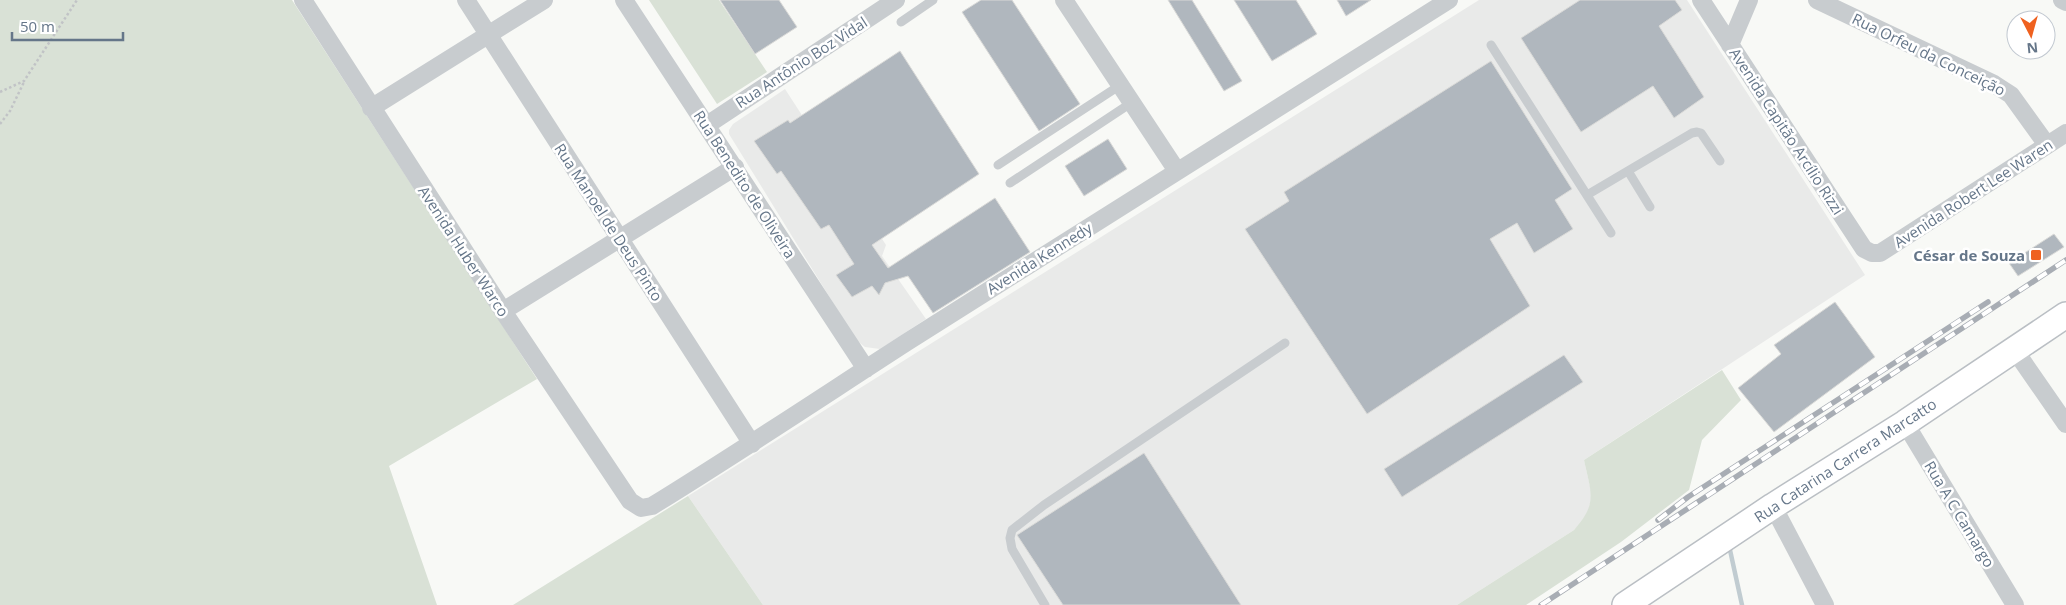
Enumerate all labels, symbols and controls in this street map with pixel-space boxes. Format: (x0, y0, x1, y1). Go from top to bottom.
street label: Rua Orfeu da Conceição (1849, 8, 2009, 100)
scale bar (12, 10, 124, 42)
north arrow (2006, 10, 2056, 60)
street label: Rua Antônio Boz Vidal (731, 12, 871, 112)
text: 50 m (20, 16, 55, 36)
text: N (2026, 38, 2039, 58)
street label: Avenida Capitão Arcílio Rizzi (1725, 44, 1849, 218)
street label: Rua Benedito de Oliveira (690, 106, 800, 262)
street label: Avenida Robert Lee Waren (1890, 134, 2056, 252)
street label: Rua Manoel de Deus Pinto (550, 139, 668, 305)
street label: Avenida Huber Warco (414, 182, 514, 320)
street label: Avenida Kennedy (982, 217, 1096, 299)
place label: César de Souza (1913, 245, 2025, 265)
marker: César de Souza (2029, 248, 2043, 262)
street label: Rua Catarina Carrera Marcatto (1750, 393, 1940, 527)
street label: Rua A C Camargo (1920, 457, 2000, 571)

